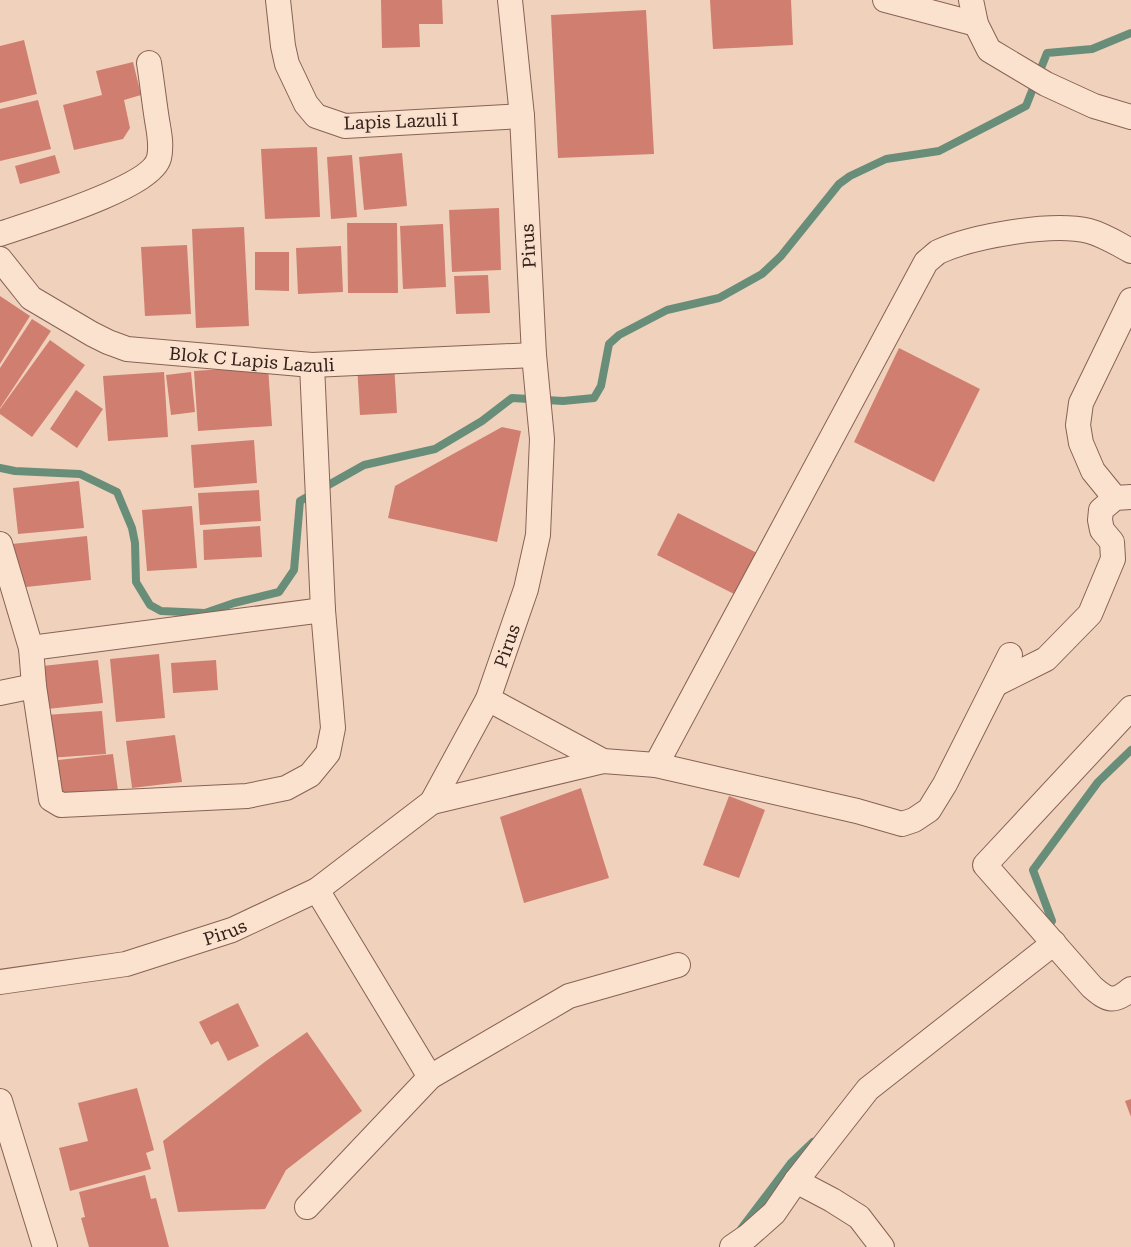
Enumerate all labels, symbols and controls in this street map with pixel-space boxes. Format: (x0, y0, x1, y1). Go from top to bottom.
street label: Lapis Lazuli I (343, 108, 459, 134)
street label: Pirus (516, 223, 540, 269)
street label: Blok C Lapis Lazuli (168, 342, 335, 376)
street label: Pirus (489, 621, 524, 670)
street label: Pirus (200, 914, 250, 949)

